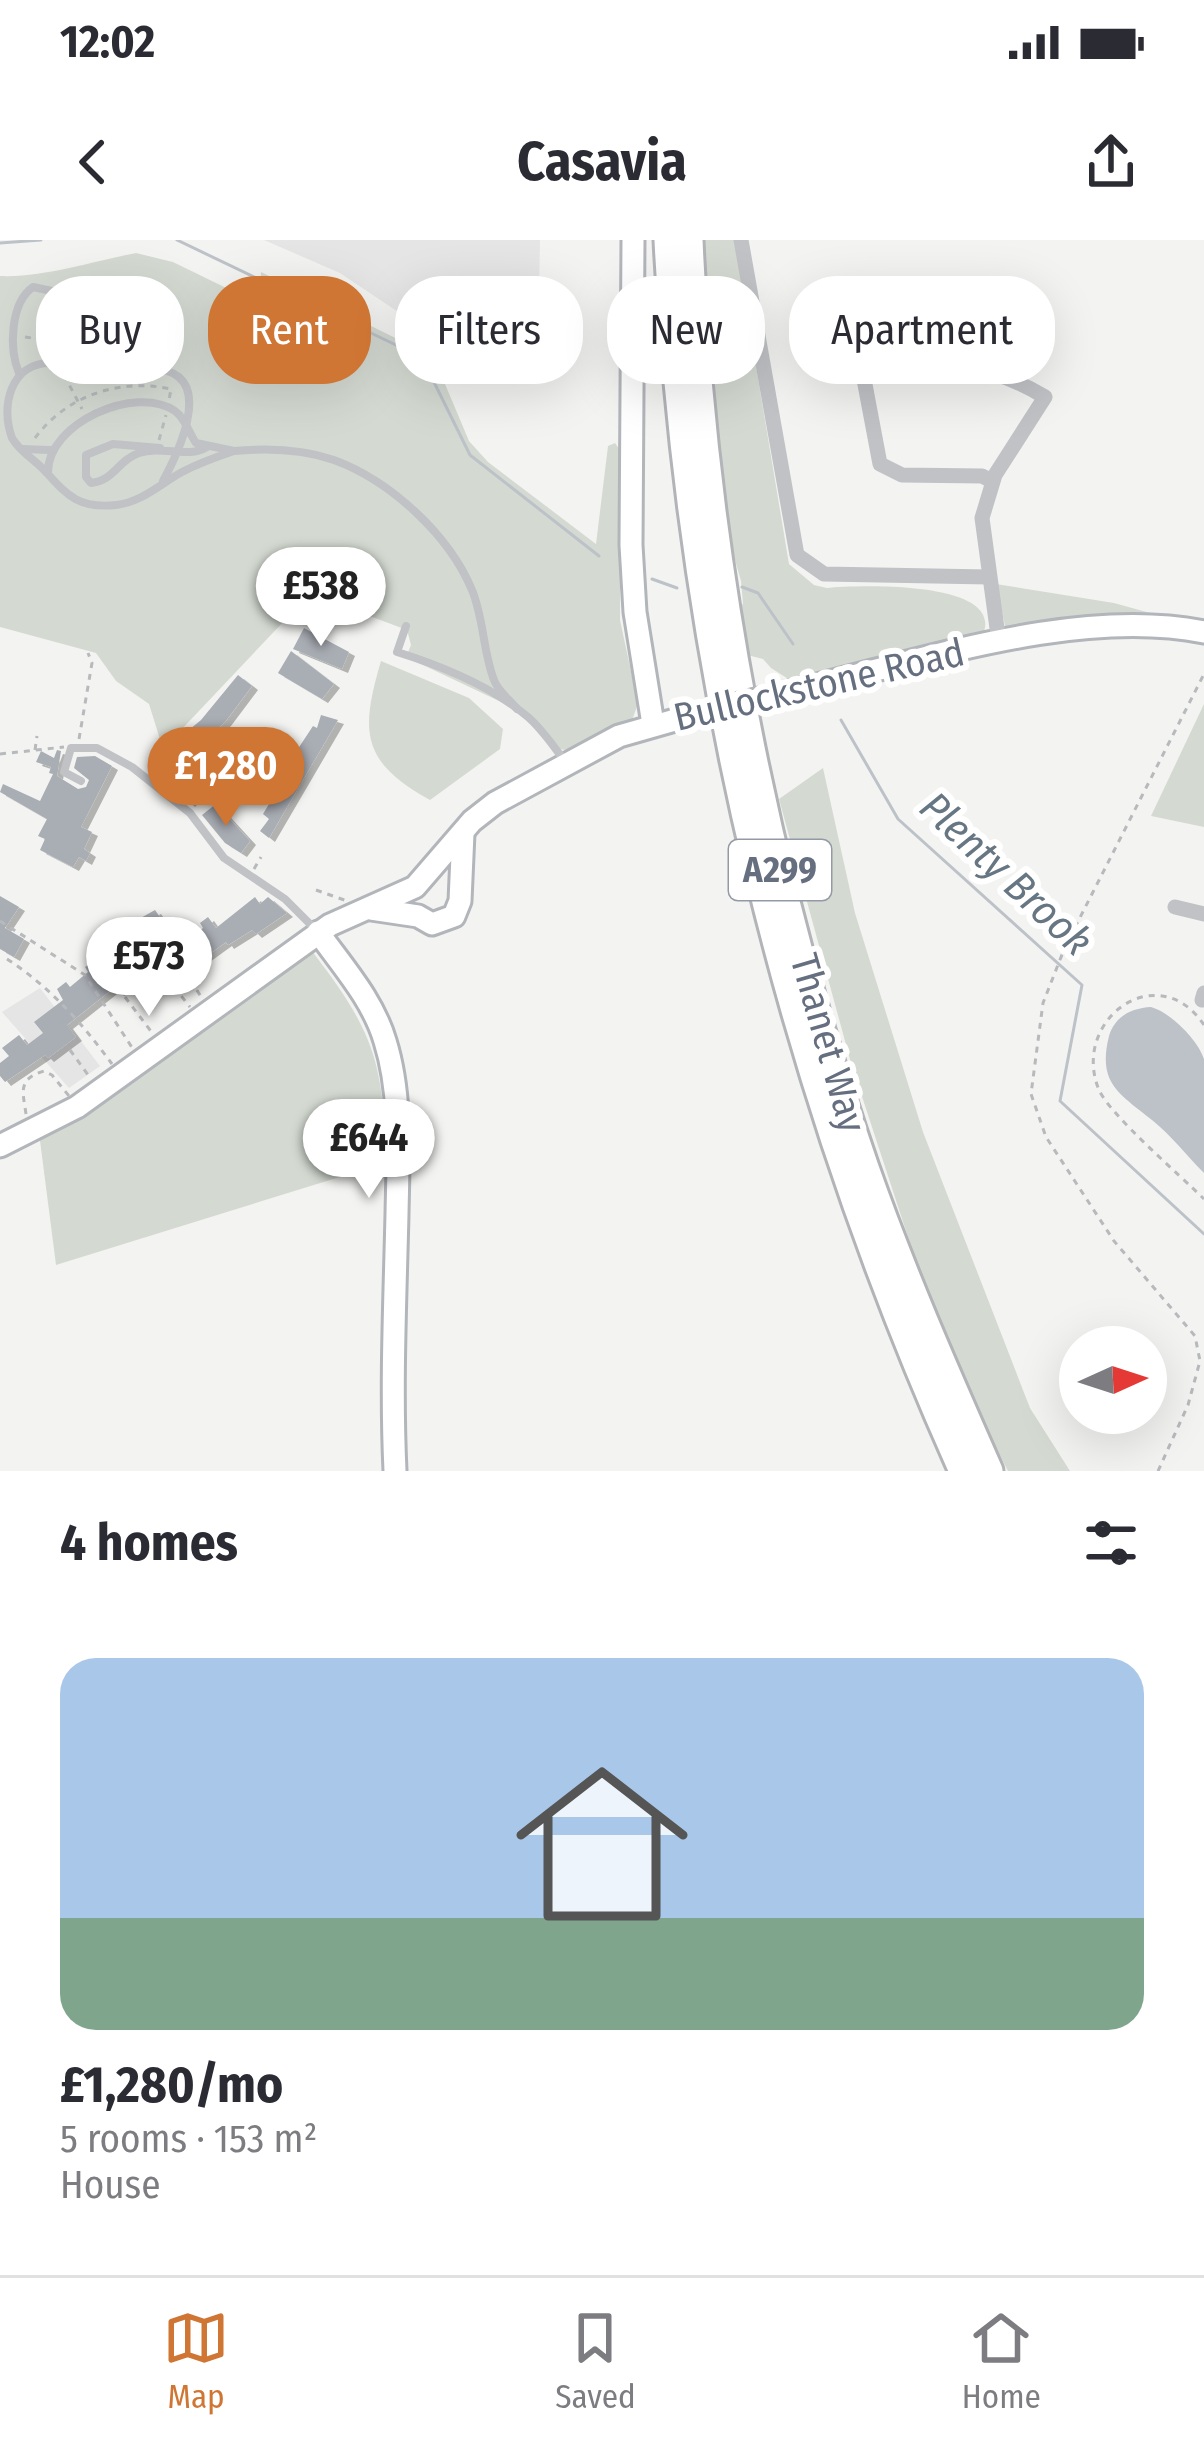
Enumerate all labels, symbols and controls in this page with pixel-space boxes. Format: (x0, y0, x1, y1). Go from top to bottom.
text: 12:02 (60, 15, 155, 69)
icon: back (60, 129, 126, 195)
icon: share (1078, 129, 1144, 195)
text: Casavia (517, 130, 687, 194)
chip: Buy (36, 276, 184, 384)
chip: Rent (208, 276, 371, 384)
chip: Filters (395, 276, 583, 384)
chip: New (607, 276, 765, 384)
chip: Apartment (789, 276, 1055, 384)
pin: £538 (250, 547, 392, 649)
text: £538 (283, 563, 359, 609)
street label: Bullockstone Road (669, 629, 969, 741)
pin: £1,280 (128, 727, 324, 829)
text: £1,280 (174, 743, 278, 789)
water label: Plenty Brook (910, 782, 1102, 966)
road number: A299 (729, 840, 831, 900)
pin: £573 (78, 917, 220, 1019)
text: £573 (113, 933, 185, 979)
street label: Thanet Way (781, 949, 876, 1138)
pin: £644 (298, 1099, 440, 1201)
text: £644 (330, 1115, 408, 1161)
north arrow (1059, 1326, 1167, 1434)
map controls (1059, 1326, 1167, 1434)
icon: filters (1078, 1510, 1144, 1576)
text: 4 homes (60, 1512, 238, 1574)
icon: home (494, 1736, 710, 1952)
text: £1,280/mo (60, 2054, 283, 2116)
text: 5 rooms · 153 m² (60, 2116, 317, 2162)
text: House (60, 2162, 160, 2208)
tab: Map (163, 2305, 229, 2417)
tab: Saved (555, 2305, 636, 2417)
tab: Home (962, 2305, 1041, 2417)

